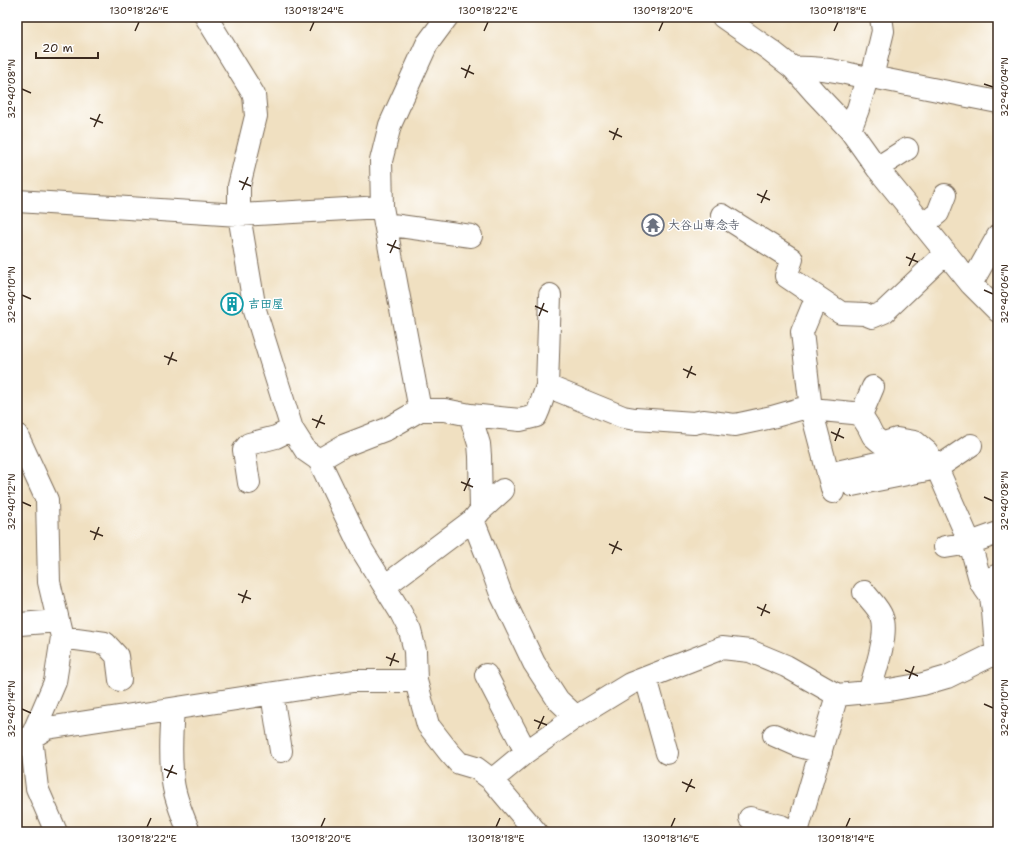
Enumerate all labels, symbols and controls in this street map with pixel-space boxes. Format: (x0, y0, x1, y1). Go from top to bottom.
text: 130°18'26"E (109, 4, 169, 17)
text: 130°18'24"E (284, 4, 344, 17)
text: 130°18'22"E (458, 4, 518, 17)
text: 130°18'20"E (633, 4, 693, 17)
text: 130°18'18"E (809, 4, 867, 17)
scale bar (36, 34, 98, 60)
text: 20 m (42, 40, 73, 56)
text: 32°40'04"N (998, 57, 1011, 117)
text: 32°40'08"N (5, 59, 18, 119)
temple icon: 大谷山専念寺 (640, 212, 666, 238)
place label: 大谷山専念寺 (668, 217, 740, 233)
text: 32°40'06"N (998, 264, 1011, 324)
text: 32°40'10"N (5, 266, 18, 324)
building icon: 吉田屋 (219, 291, 245, 317)
place label: 吉田屋 (248, 296, 284, 312)
text: 32°40'08"N (998, 471, 1011, 531)
text: 32°40'12"N (5, 473, 18, 531)
text: 32°40'10"N (998, 679, 1011, 737)
text: 32°40'14"N (5, 680, 18, 738)
text: 130°18'22"E (117, 832, 177, 845)
text: 130°18'20"E (291, 832, 351, 845)
text: 130°18'18"E (467, 832, 525, 845)
text: 130°18'16"E (643, 832, 699, 845)
text: 130°18'14"E (818, 832, 874, 845)

